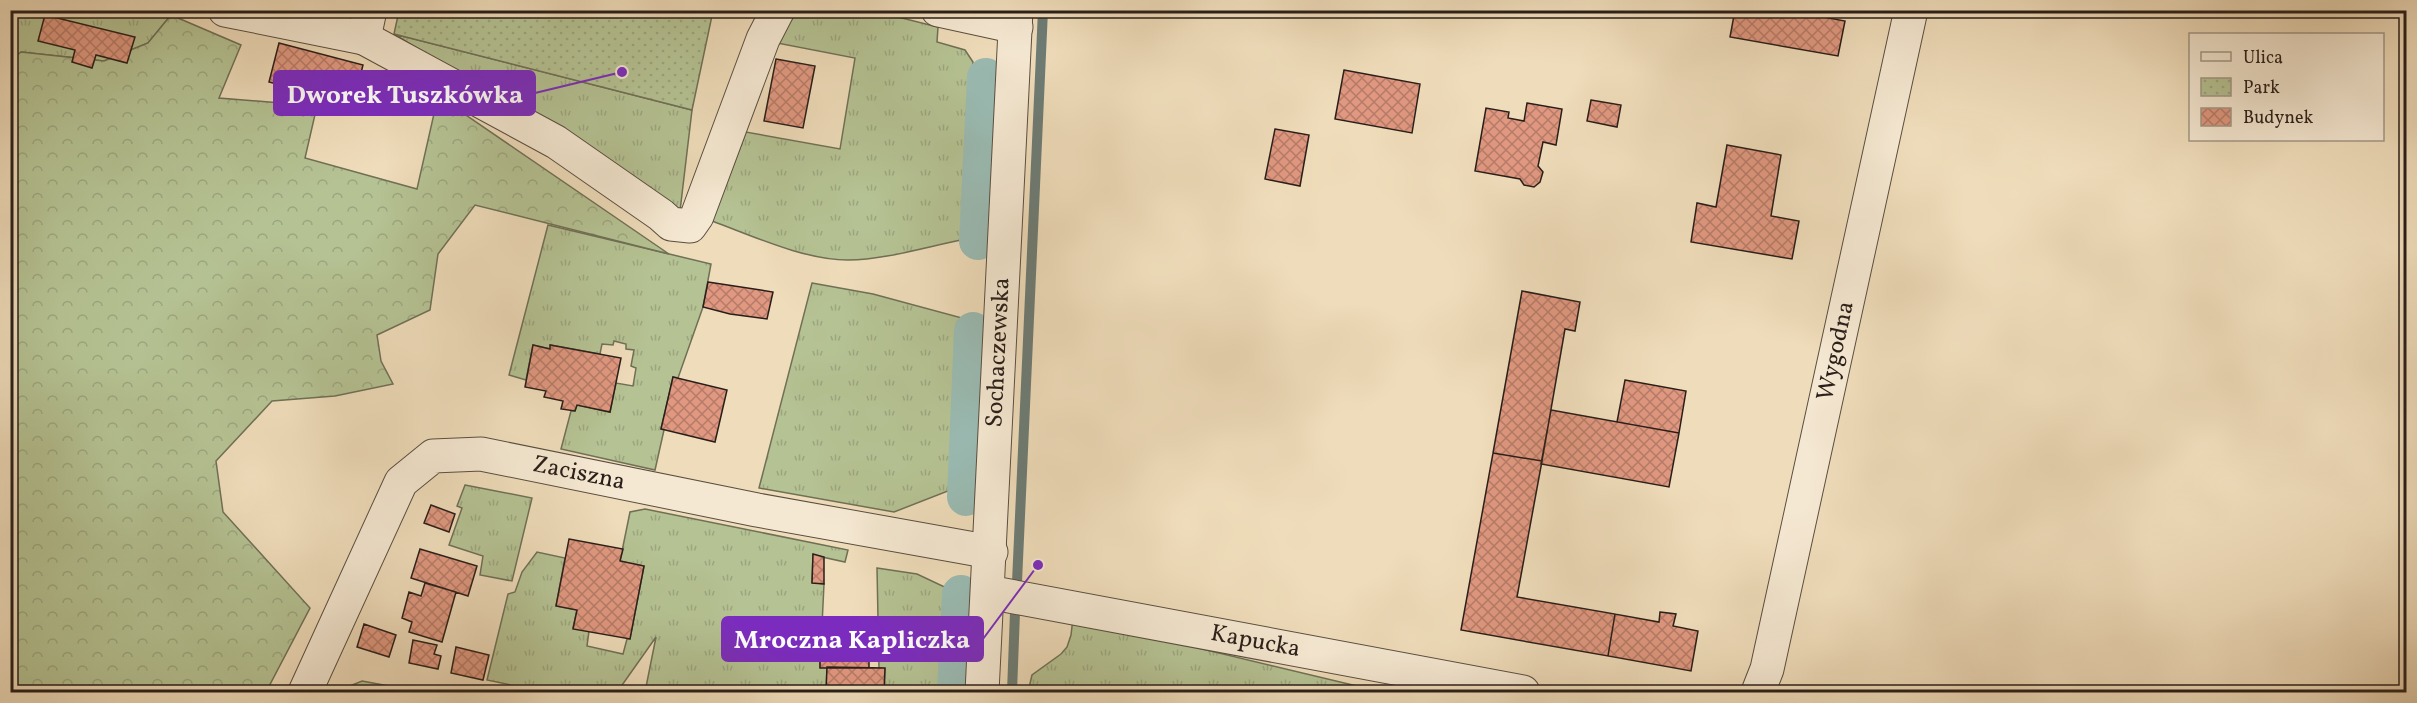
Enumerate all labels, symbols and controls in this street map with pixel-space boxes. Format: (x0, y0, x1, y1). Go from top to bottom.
legend (2189, 33, 2384, 141)
text: Ulica (2243, 46, 2283, 71)
callout: Dworek Tuszkówka (274, 71, 535, 115)
text: Park (2243, 76, 2280, 101)
text: Dworek Tuszkówka (287, 78, 523, 114)
text: Budynek (2243, 106, 2314, 131)
street label: Sochaczewska (978, 277, 1020, 428)
street label: Wygodna (1809, 298, 1864, 404)
street label: Zaciszna (530, 448, 628, 500)
callout: Mroczna Kapliczka (722, 617, 983, 661)
street label: Kapucka (1208, 617, 1303, 667)
text: Mroczna Kapliczka (734, 623, 970, 659)

